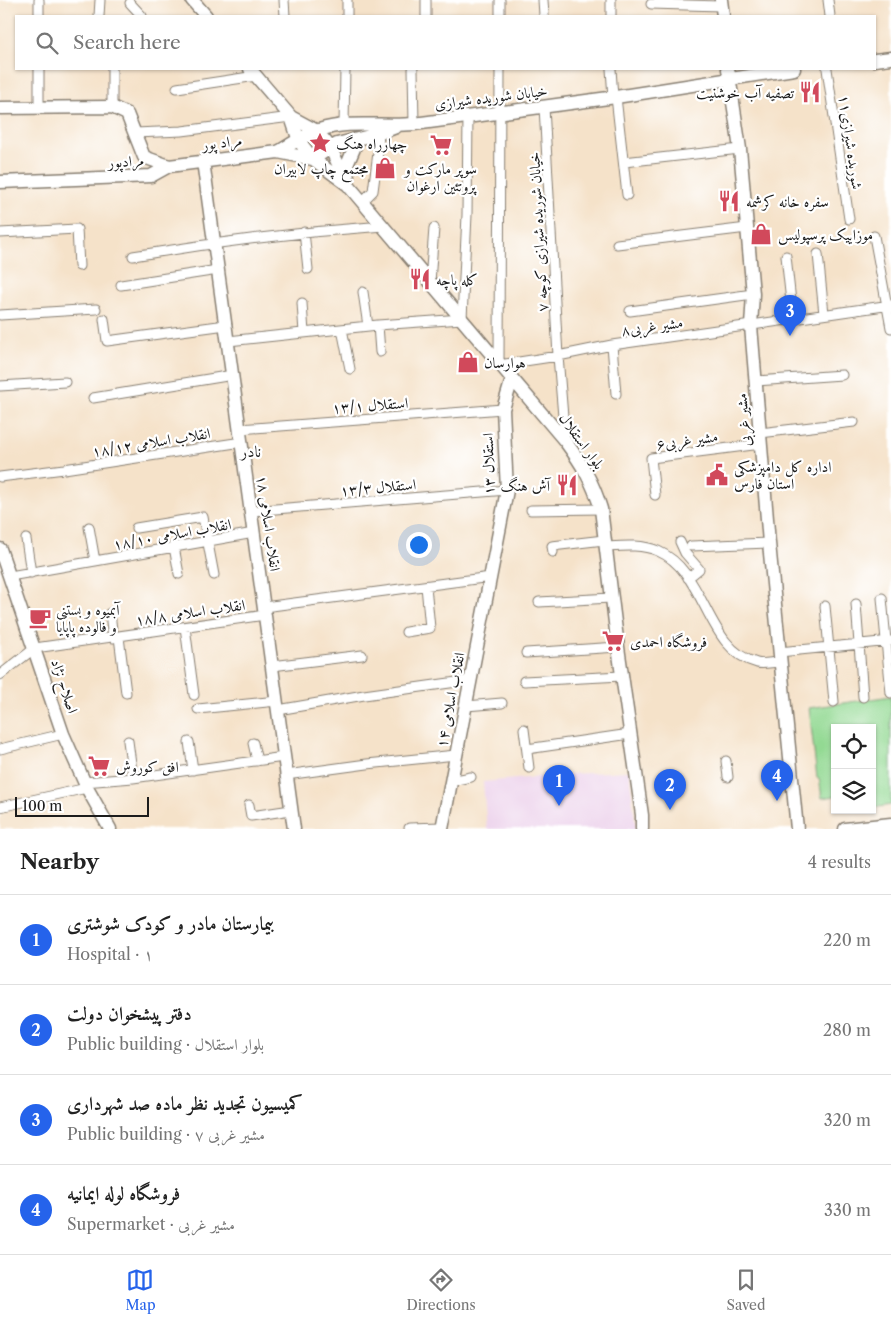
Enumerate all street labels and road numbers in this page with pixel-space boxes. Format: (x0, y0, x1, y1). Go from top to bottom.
street label: خیابان شوریده شیرازی (434, 81, 548, 113)
street label: شوریده شیرازی۱۱ (835, 94, 867, 190)
street label: مراد پور (199, 130, 243, 156)
street label: مرادپور (105, 150, 145, 174)
street label: خیابان شوریده شیرازی کوچه ۷ (524, 151, 554, 312)
street label: مشیر غربی۸ (620, 312, 684, 342)
street label: ۱۳/۱ استقلال (331, 393, 409, 417)
street label: مشیر غربی (731, 393, 757, 447)
street label: بلوار استقلال (555, 409, 609, 473)
street label: ۱۸/۱۲ انقلاب اسلامی (90, 423, 212, 461)
street label: مشیر غربی۶ (655, 426, 719, 456)
street label: ۱۳ استقلال (478, 433, 498, 495)
street label: ۱۸ انقلاب اسلامی (253, 474, 285, 572)
street label: ۱۳/۳ استقلال (339, 474, 417, 500)
street label: ۱۸/۱۰ انقلاب اسلامی (111, 514, 233, 554)
street label: ۱۸/۸ انقلاب اسلامی (134, 595, 246, 629)
street label: ۱۴ انقلاب اسلامی (431, 651, 469, 749)
street label: اصلاح نژاد (43, 656, 83, 717)

